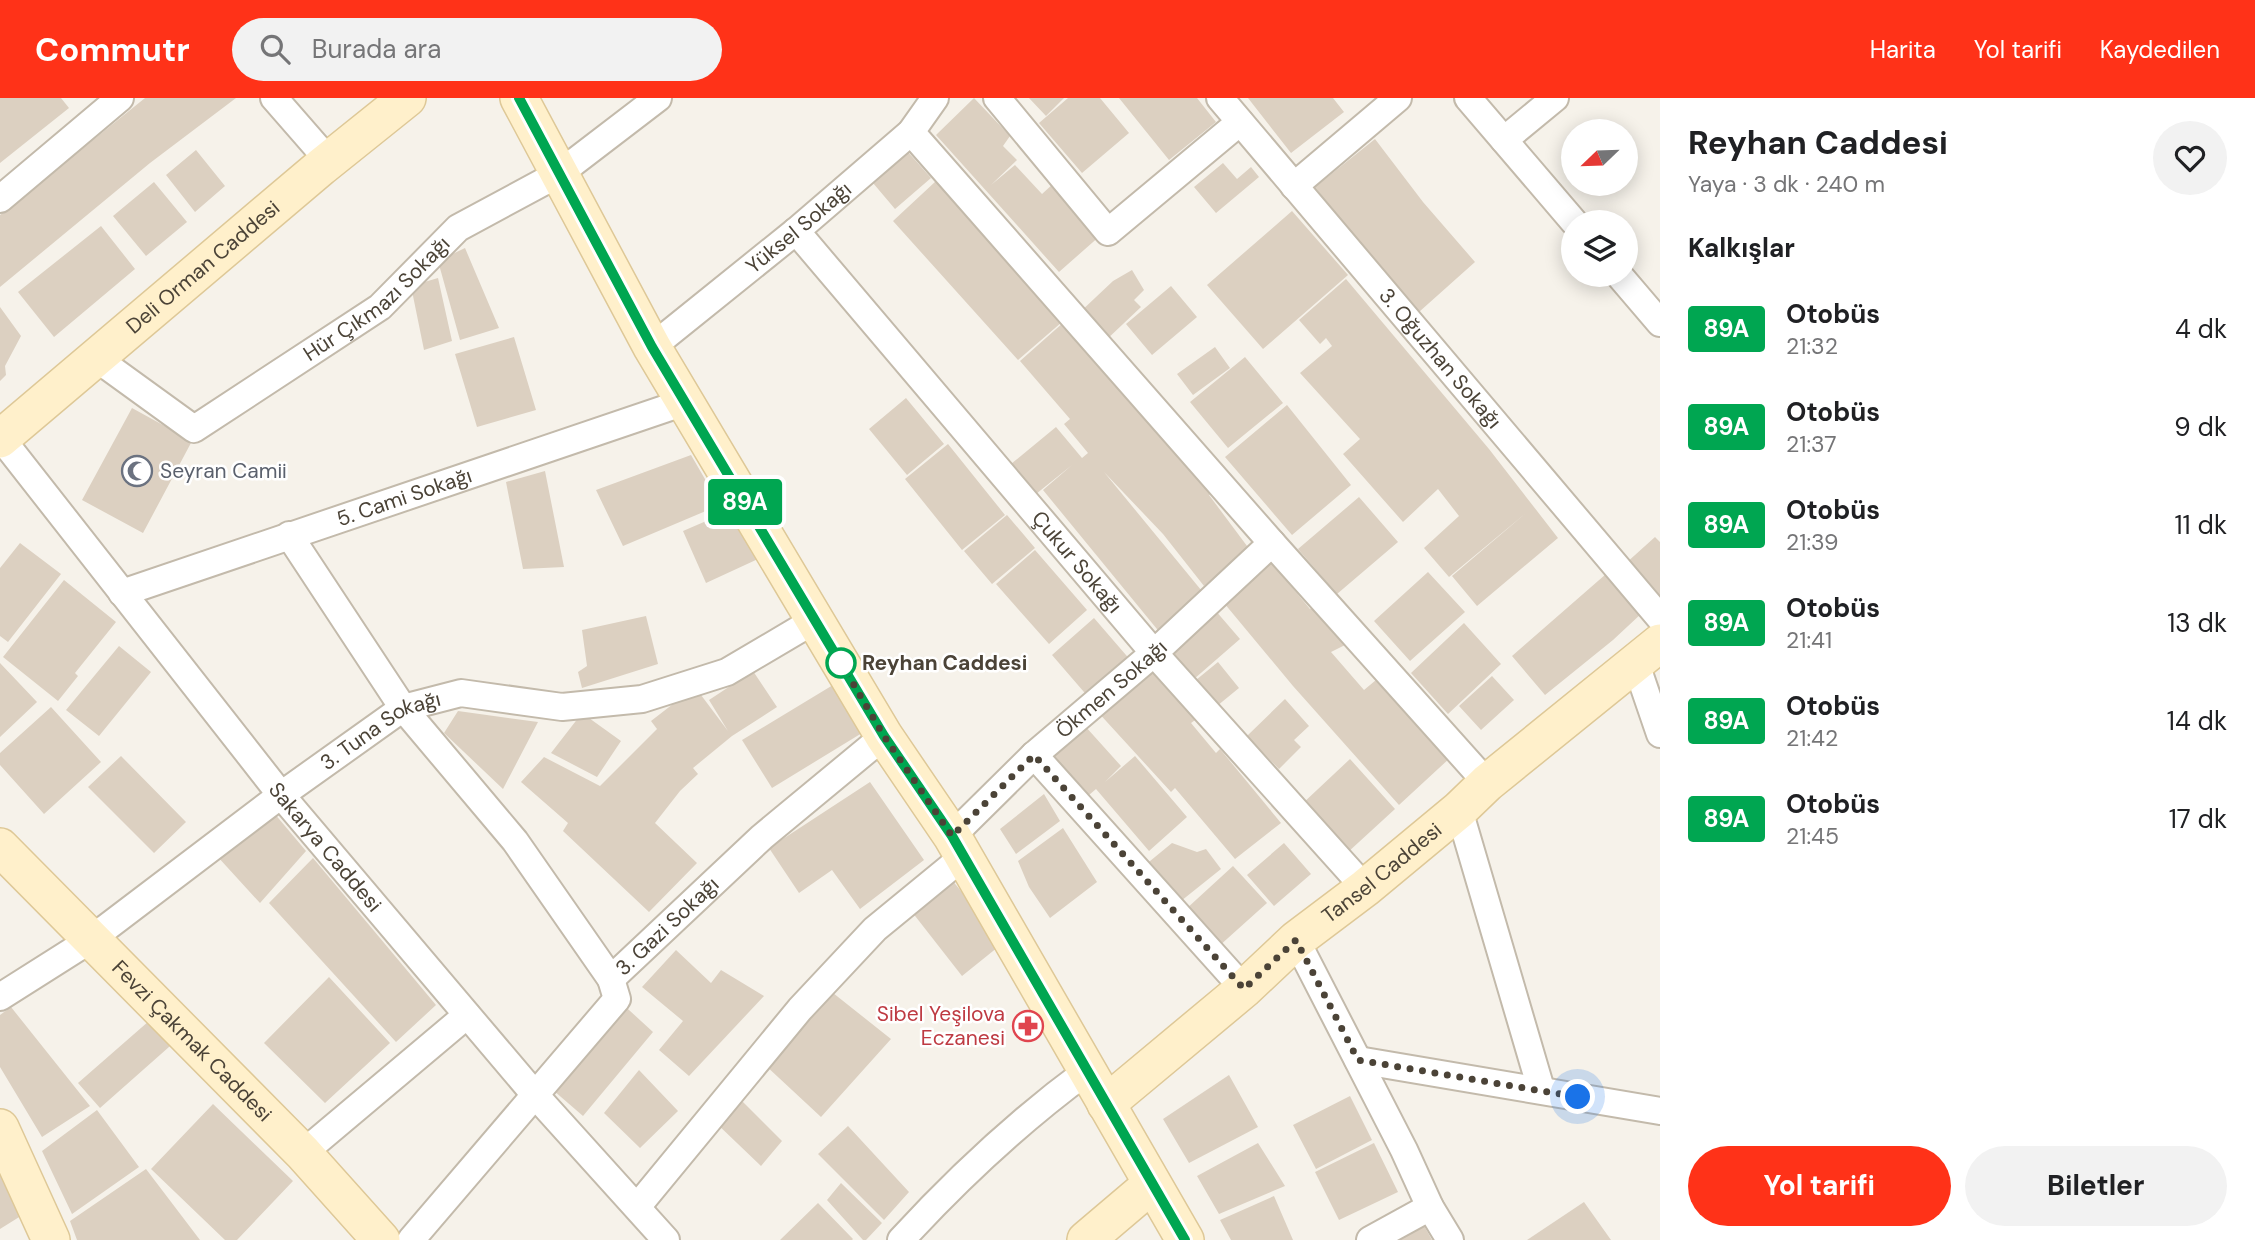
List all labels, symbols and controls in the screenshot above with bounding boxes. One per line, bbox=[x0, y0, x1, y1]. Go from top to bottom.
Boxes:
search box bbox=[232, 18, 722, 81]
text: Commutr bbox=[35, 28, 190, 71]
icon: search bbox=[256, 30, 294, 68]
text: Burada ara bbox=[312, 32, 441, 66]
text: Harita bbox=[1870, 34, 1936, 65]
text: Yol tarifi bbox=[1974, 34, 2062, 65]
text: Kaydedilen bbox=[2100, 34, 2220, 65]
north arrow bbox=[1561, 119, 1638, 196]
map controls bbox=[1561, 119, 1638, 287]
text: Reyhan Caddesi bbox=[1688, 121, 1948, 164]
button: heart bbox=[2153, 121, 2227, 195]
text: Yaya · 3 dk · 240 m bbox=[1688, 169, 1885, 199]
street label: Yüksel Sokağı bbox=[740, 176, 857, 280]
street label: Deli Orman Caddesi bbox=[120, 194, 286, 340]
button: layers bbox=[1561, 210, 1638, 287]
street label: Hür Çıkmazı Sokağı bbox=[298, 230, 456, 368]
text: Kalkışlar bbox=[1688, 231, 1795, 265]
street label: 3. Oğuzhan Sokağı bbox=[1373, 282, 1508, 435]
text: Otobüs bbox=[1786, 297, 1880, 331]
text: 4 dk bbox=[2175, 312, 2227, 346]
text: 89A bbox=[1704, 313, 1749, 344]
text: 21:32 bbox=[1786, 331, 1838, 361]
text: Otobüs bbox=[1786, 395, 1880, 429]
text: 9 dk bbox=[2174, 410, 2227, 444]
text: 89A bbox=[1704, 411, 1749, 442]
text: 21:37 bbox=[1786, 429, 1837, 459]
mosque icon: Seyran Camii bbox=[120, 454, 154, 488]
place label: Seyran Camii bbox=[160, 457, 287, 485]
street label: 5. Cami Sokağı bbox=[333, 461, 475, 533]
line badge: 89A bbox=[705, 479, 785, 525]
text: 89A bbox=[722, 486, 768, 517]
text: Otobüs bbox=[1786, 493, 1880, 527]
street label: Çukur Sokağı bbox=[1025, 505, 1128, 619]
text: 11 dk bbox=[2174, 508, 2227, 542]
text: 89A bbox=[1704, 509, 1749, 540]
text: 21:39 bbox=[1786, 527, 1838, 557]
text: Otobüs bbox=[1786, 591, 1880, 625]
text: 13 dk bbox=[2167, 606, 2227, 640]
text: 89A bbox=[1704, 607, 1749, 638]
text: 21:41 bbox=[1786, 625, 1832, 655]
street label: Ökmen Sokağı bbox=[1050, 634, 1173, 745]
marker: Reyhan Caddesi bbox=[826, 648, 856, 678]
place label: Reyhan Caddesi bbox=[862, 649, 1027, 677]
street label: 3. Tuna Sokağı bbox=[315, 685, 444, 777]
text: Otobüs bbox=[1786, 689, 1880, 723]
text: 14 dk bbox=[2167, 704, 2227, 738]
text: 89A bbox=[1704, 705, 1749, 736]
text: 21:42 bbox=[1786, 723, 1838, 753]
street label: Sakarya Caddesi bbox=[262, 777, 388, 918]
text: Otobüs bbox=[1786, 787, 1880, 821]
text: 17 dk bbox=[2169, 802, 2227, 836]
text: 89A bbox=[1704, 803, 1749, 834]
street label: Tansel Caddesi bbox=[1316, 816, 1448, 930]
text: 21:45 bbox=[1786, 821, 1839, 851]
street label: 3. Gazi Sokağı bbox=[609, 871, 725, 982]
street label: Fevzi Çakmak Caddesi bbox=[106, 954, 278, 1128]
place label: Sibel Yeşilova Eczanesi bbox=[877, 1000, 1005, 1052]
pharmacy icon: Sibel Yeşilova Eczanesi bbox=[1011, 1009, 1045, 1043]
your location bbox=[1560, 1079, 1595, 1114]
button: Yol tarifi bbox=[1688, 1146, 1951, 1226]
button: Biletler bbox=[1965, 1146, 2227, 1226]

